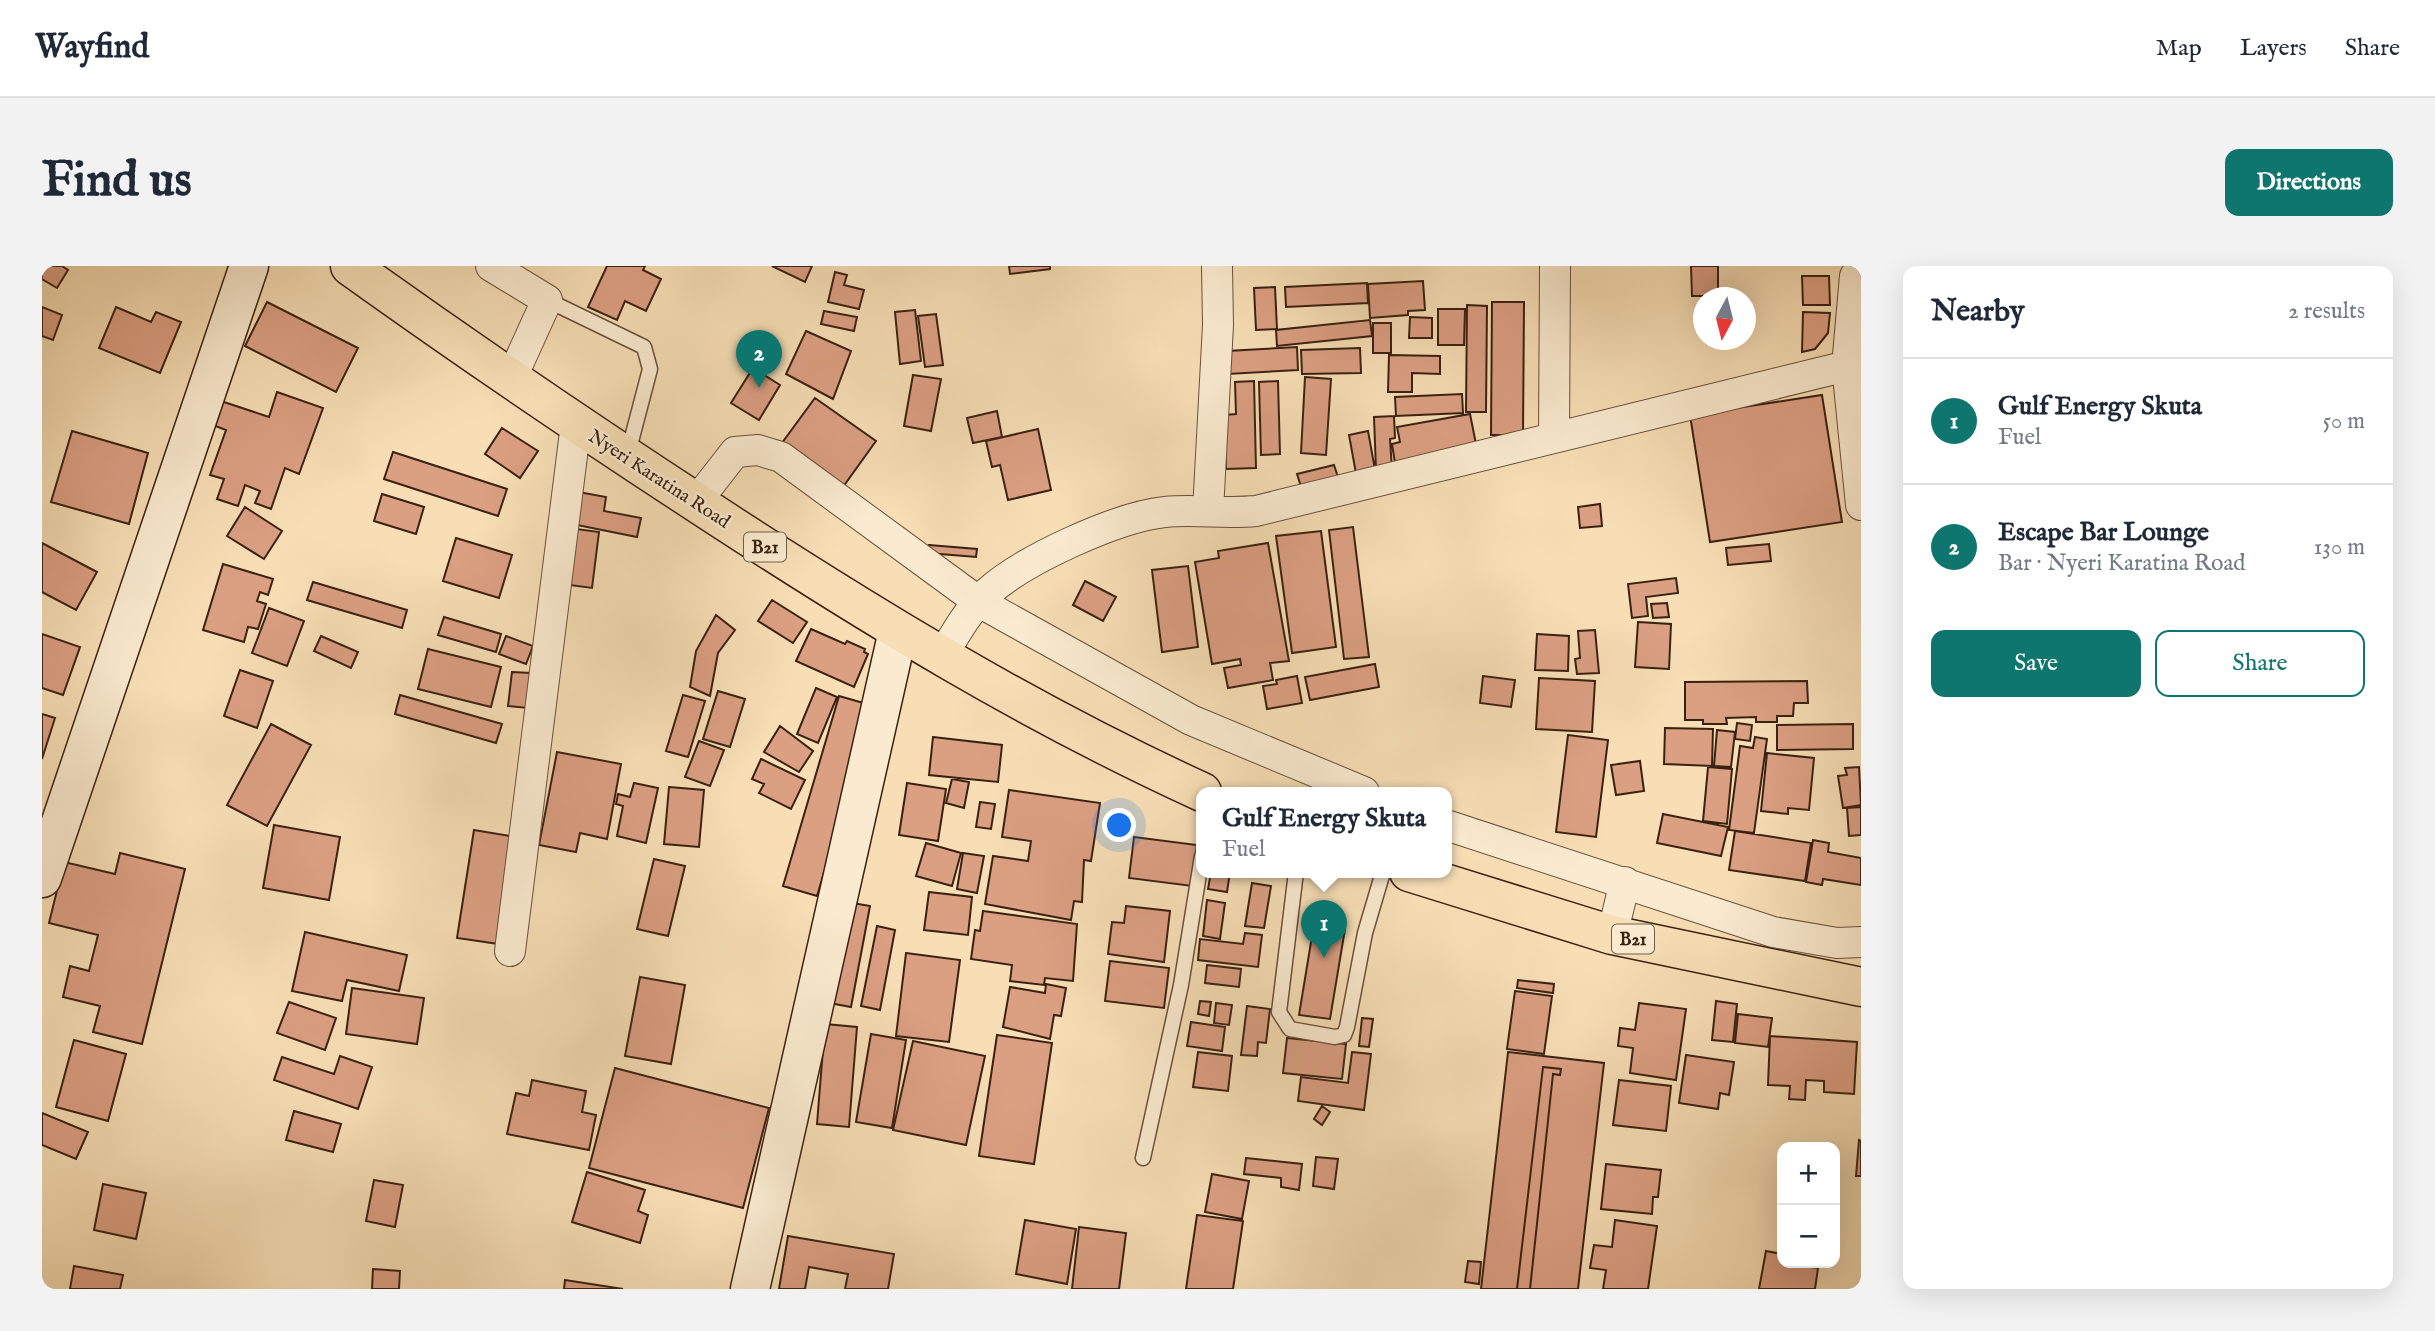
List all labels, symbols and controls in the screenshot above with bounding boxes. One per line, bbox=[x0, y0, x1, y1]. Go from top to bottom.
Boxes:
text: Wayfind bbox=[35, 27, 149, 69]
text: Map bbox=[2156, 33, 2202, 64]
text: Layers bbox=[2240, 33, 2307, 64]
text: Share bbox=[2345, 33, 2400, 64]
button: Directions bbox=[2225, 149, 2393, 216]
text: Find us bbox=[42, 151, 192, 213]
north arrow bbox=[1693, 287, 1756, 350]
text: Nearby bbox=[1931, 293, 2024, 331]
text: 2 results bbox=[2288, 297, 2365, 326]
pin: 2 bbox=[736, 330, 782, 388]
text: Gulf Energy Skuta bbox=[1998, 390, 2202, 423]
text: 1 bbox=[1950, 407, 1958, 436]
text: 50 m bbox=[2323, 407, 2365, 436]
text: Fuel bbox=[1998, 423, 2041, 452]
street label: Nyeri Karatina Road bbox=[583, 425, 735, 535]
text: Escape Bar Lounge bbox=[1998, 516, 2209, 549]
road number: B21 bbox=[744, 533, 786, 562]
text: 2 bbox=[1949, 533, 1959, 562]
text: 130 m bbox=[2314, 533, 2365, 562]
text: Bar · Nyeri Karatina Road bbox=[1998, 549, 2246, 578]
button: Save bbox=[1931, 630, 2141, 697]
button: Share bbox=[2155, 630, 2365, 697]
popup bbox=[1196, 787, 1452, 878]
text: Gulf Energy Skuta bbox=[1222, 802, 1426, 835]
your location bbox=[1102, 808, 1136, 842]
text: Fuel bbox=[1222, 835, 1265, 864]
pin: 1 bbox=[1301, 900, 1347, 958]
road number: B21 bbox=[1612, 924, 1654, 954]
map controls bbox=[1777, 1142, 1840, 1268]
button: + bbox=[1777, 1142, 1840, 1205]
button: − bbox=[1777, 1205, 1840, 1268]

